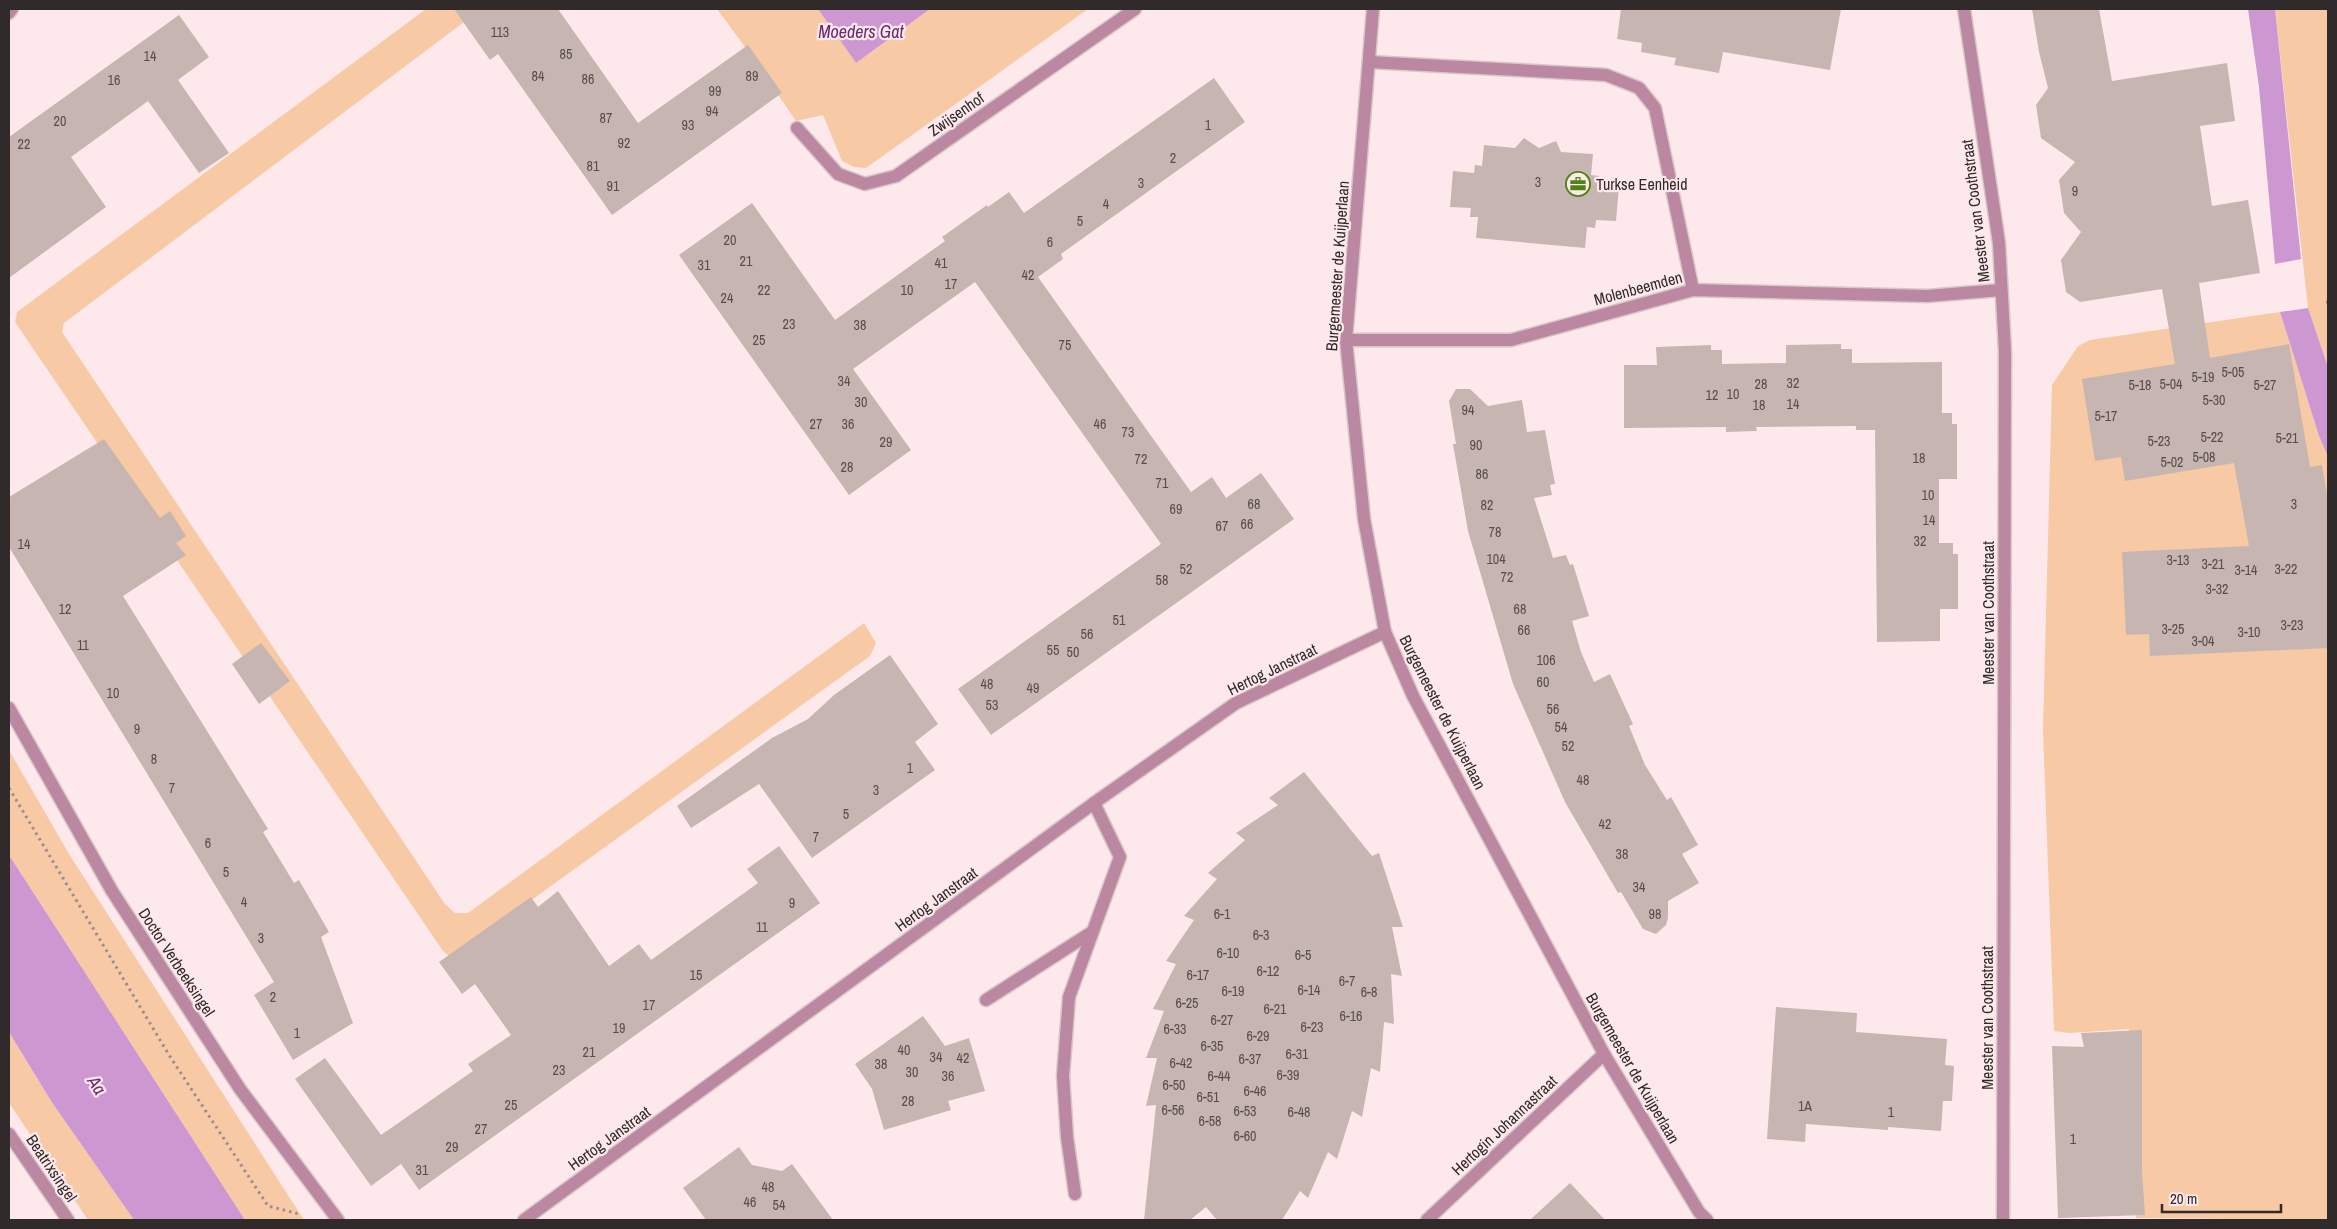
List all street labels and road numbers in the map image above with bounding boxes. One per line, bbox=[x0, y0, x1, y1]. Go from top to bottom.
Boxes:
street label: Zwijsenhof bbox=[924, 87, 989, 141]
street label: Meester van Coothstraat bbox=[1955, 138, 1995, 284]
street label: Burgemeester de Kuijperlaan bbox=[1320, 180, 1354, 352]
street label: Molenbeemden bbox=[1591, 266, 1685, 310]
street label: Meester van Coothstraat bbox=[1977, 541, 1999, 685]
street label: Burgemeester de Kuijperlaan bbox=[1394, 631, 1492, 793]
street label: Hertog Janstraat bbox=[1224, 638, 1321, 700]
street label: Hertog Janstraat bbox=[890, 861, 982, 936]
street label: Doctor Verbeeksingel bbox=[134, 903, 220, 1021]
street label: Meester van Coothstraat bbox=[1976, 946, 1998, 1090]
street label: Burgemeester de Kuijperlaan bbox=[1581, 989, 1685, 1147]
street label: Hertogin Johannastraat bbox=[1446, 1070, 1562, 1180]
street label: Hertog Janstraat bbox=[563, 1100, 655, 1175]
street label: Beatrixsingel bbox=[21, 1130, 83, 1206]

